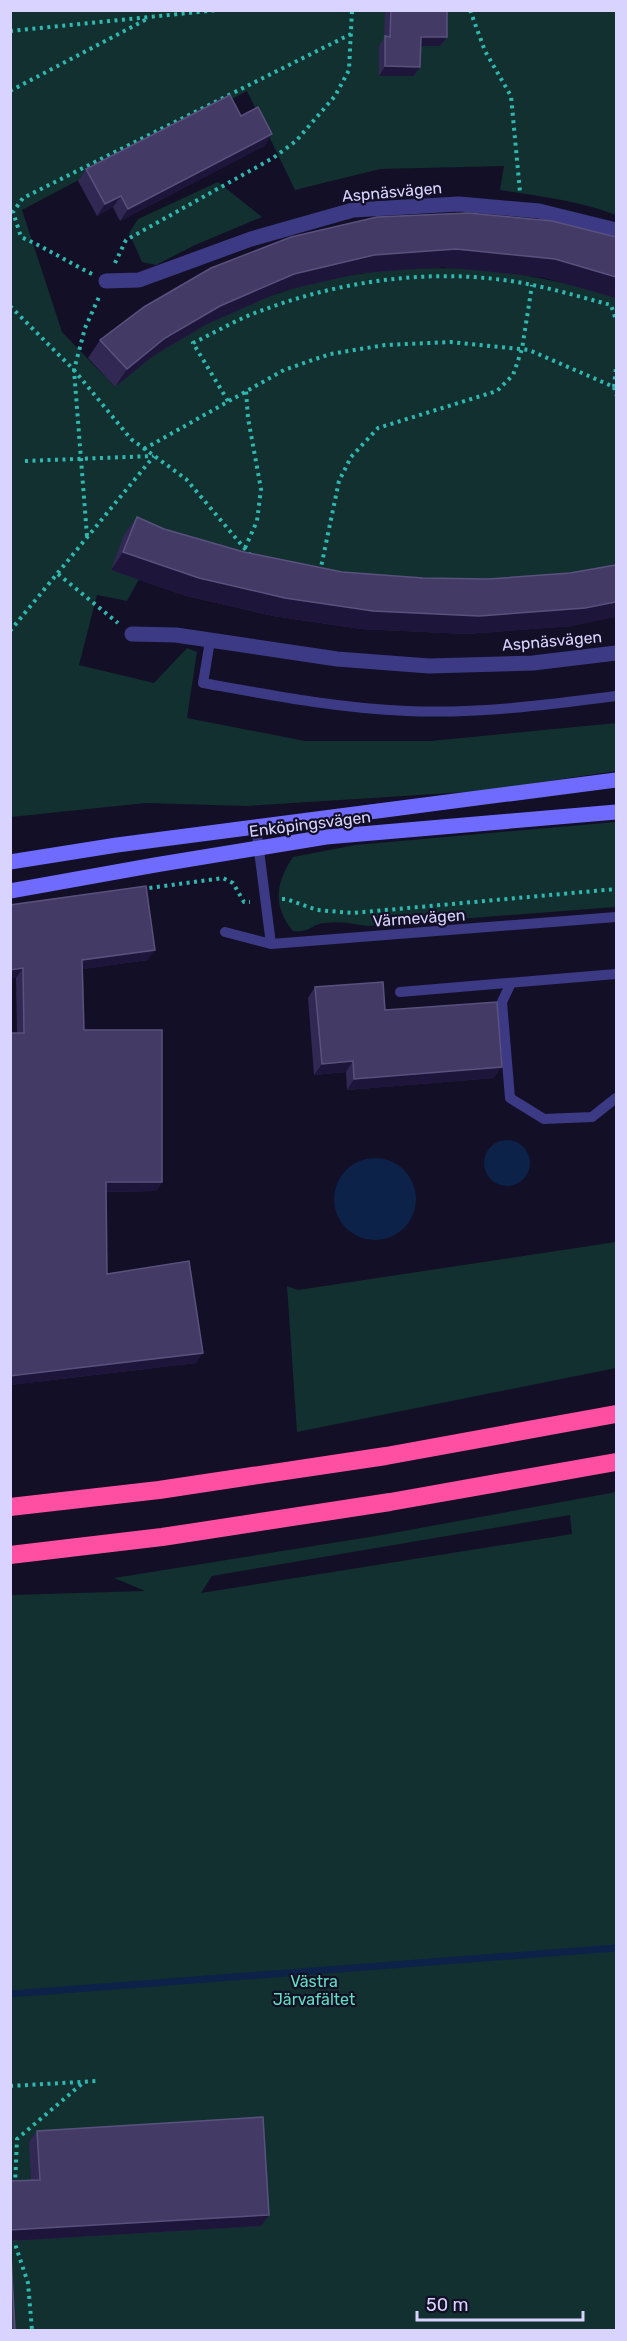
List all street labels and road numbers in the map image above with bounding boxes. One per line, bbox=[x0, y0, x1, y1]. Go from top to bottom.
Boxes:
street label: Aspnäsvägen bbox=[341, 178, 443, 206]
street label: Aspnäsvägen bbox=[501, 627, 603, 655]
street label: Enköpingsvägen bbox=[248, 807, 372, 841]
street label: Värmevägen bbox=[372, 905, 466, 931]

